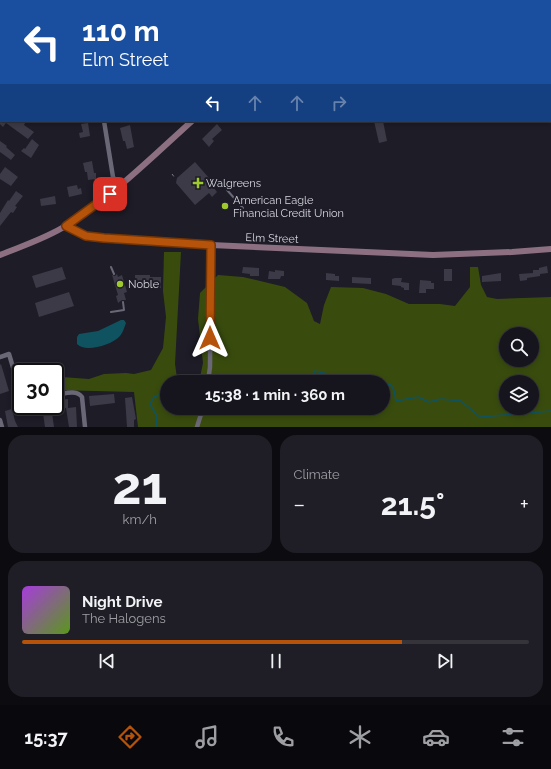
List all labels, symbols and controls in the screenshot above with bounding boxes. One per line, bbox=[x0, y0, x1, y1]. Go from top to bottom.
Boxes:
text: 110 m bbox=[82, 15, 160, 48]
icon: left bbox=[16, 16, 68, 68]
text: Elm Street bbox=[82, 49, 169, 70]
icon: left bbox=[202, 92, 224, 114]
icon: ahead bbox=[244, 92, 266, 114]
icon: ahead bbox=[286, 92, 308, 114]
icon: right bbox=[328, 92, 350, 114]
pin bbox=[93, 177, 127, 211]
place label: Walgreens bbox=[206, 177, 261, 190]
marker: Walgreens bbox=[193, 178, 203, 188]
icon: arrive bbox=[99, 183, 121, 205]
place label: American Eagle Financial Credit Union bbox=[233, 194, 344, 220]
marker: American Eagle Financial Credit Union bbox=[220, 201, 230, 211]
street label: Elm Street bbox=[245, 231, 299, 246]
place label: Noble bbox=[128, 278, 160, 291]
marker: Noble bbox=[115, 279, 125, 289]
position arrow bbox=[189, 317, 231, 359]
map controls bbox=[499, 327, 539, 415]
button: search bbox=[499, 327, 539, 367]
speed limit sign: 30 bbox=[12, 363, 64, 415]
button: layers bbox=[499, 375, 539, 415]
text: 15:38 · 1 min · 360 m bbox=[205, 386, 345, 404]
text: 21 bbox=[112, 455, 167, 516]
text: Climate bbox=[294, 467, 340, 482]
text: 21.5° bbox=[381, 487, 444, 522]
text: − bbox=[294, 491, 305, 517]
text: + bbox=[520, 491, 529, 517]
text: km/h bbox=[123, 512, 157, 527]
text: Night Drive bbox=[82, 593, 162, 611]
text: The Halogens bbox=[82, 611, 166, 626]
icon: previous bbox=[96, 650, 118, 672]
icon: pause bbox=[265, 650, 287, 672]
icon: next bbox=[434, 650, 456, 672]
icon: directions bbox=[116, 723, 144, 751]
icon: music bbox=[193, 723, 221, 751]
icon: phone bbox=[269, 723, 297, 751]
icon: climate bbox=[346, 723, 374, 751]
icon: car bbox=[422, 723, 450, 751]
icon: filters bbox=[499, 723, 527, 751]
text: 15:37 bbox=[24, 727, 68, 748]

